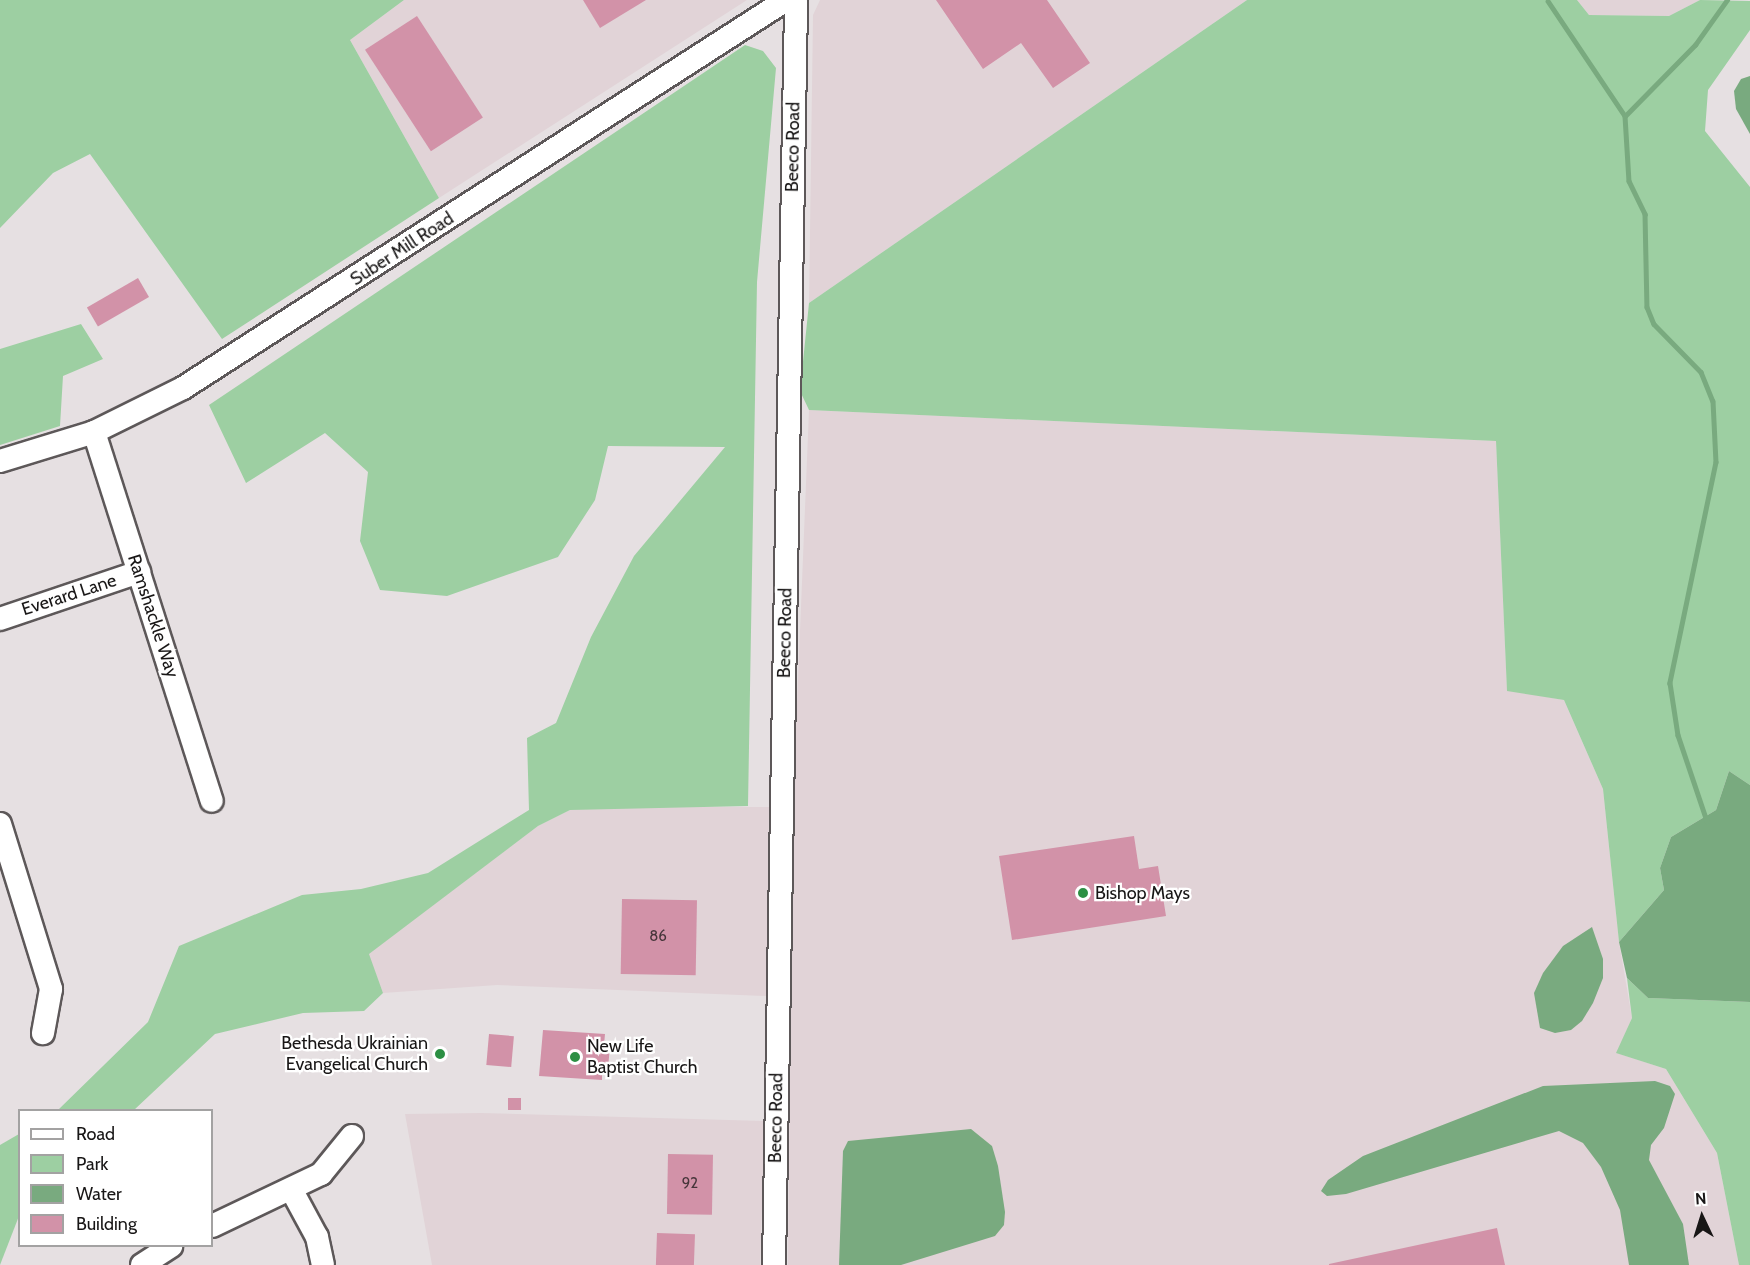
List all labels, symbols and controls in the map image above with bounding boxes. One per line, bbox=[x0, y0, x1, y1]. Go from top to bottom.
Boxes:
street label: Beeco Road bbox=[781, 102, 805, 192]
street label: Suber Mill Road bbox=[346, 208, 458, 290]
street label: Ramshackle Way bbox=[123, 552, 183, 680]
street label: Everard Lane bbox=[19, 570, 119, 620]
street label: Beeco Road bbox=[773, 588, 797, 678]
place label: Bishop Mays bbox=[1095, 882, 1190, 904]
marker: Bishop Mays bbox=[1076, 886, 1090, 900]
house number: 86 bbox=[649, 928, 667, 946]
place label: Bethesda Ukrainian Evangelical Church bbox=[281, 1033, 428, 1076]
place label: New Life Baptist Church bbox=[587, 1036, 697, 1078]
marker: Bethesda Ukrainian Evangelical Church bbox=[433, 1047, 447, 1061]
marker: New Life Baptist Church bbox=[568, 1050, 582, 1064]
street label: Beeco Road bbox=[764, 1073, 788, 1163]
legend bbox=[18, 1109, 213, 1247]
text: Road bbox=[76, 1123, 115, 1145]
text: Park bbox=[76, 1153, 108, 1175]
house number: 92 bbox=[682, 1175, 698, 1193]
text: Water bbox=[76, 1183, 122, 1205]
north arrow bbox=[1672, 1187, 1732, 1247]
text: N bbox=[1694, 1189, 1707, 1208]
text: Building bbox=[76, 1213, 137, 1235]

